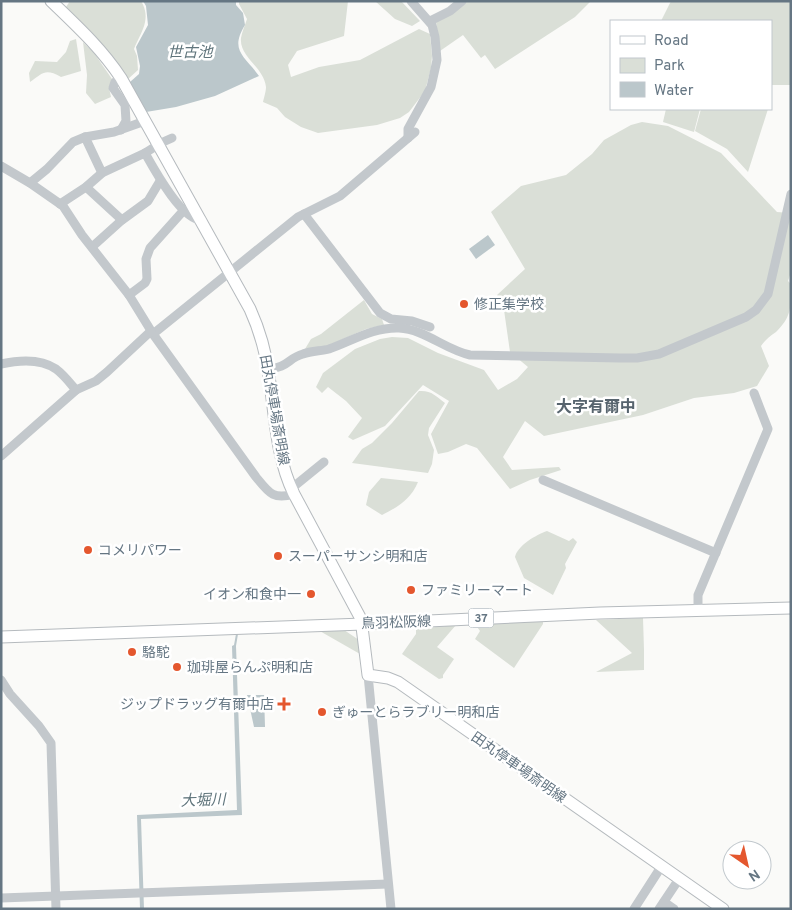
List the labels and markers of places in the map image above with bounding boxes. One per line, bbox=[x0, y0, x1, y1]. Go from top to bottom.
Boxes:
place label: 修正集学校 bbox=[474, 297, 544, 314]
marker: 修正集学校 bbox=[458, 298, 470, 310]
place label: コメリパワー bbox=[98, 543, 182, 560]
marker: コメリパワー bbox=[82, 544, 94, 556]
place label: スーパーサンシ明和店 bbox=[288, 549, 428, 566]
marker: スーパーサンシ明和店 bbox=[272, 550, 284, 562]
place label: ファミリーマート bbox=[421, 583, 533, 600]
marker: ファミリーマート bbox=[405, 584, 417, 596]
place label: イオン和食中一 bbox=[203, 587, 301, 604]
marker: イオン和食中一 bbox=[305, 588, 317, 600]
place label: 駱駝 bbox=[142, 645, 170, 662]
marker: 駱駝 bbox=[126, 646, 138, 658]
place label: 珈琲屋らんぷ明和店 bbox=[187, 660, 313, 677]
marker: 珈琲屋らんぷ明和店 bbox=[171, 661, 183, 673]
place label: ジップドラッグ有爾中店 bbox=[120, 697, 274, 714]
marker: ジップドラッグ有爾中店 bbox=[278, 698, 290, 710]
place label: ぎゅーとらラブリー明和店 bbox=[332, 704, 500, 722]
marker: ぎゅーとらラブリー明和店 bbox=[316, 706, 328, 718]

